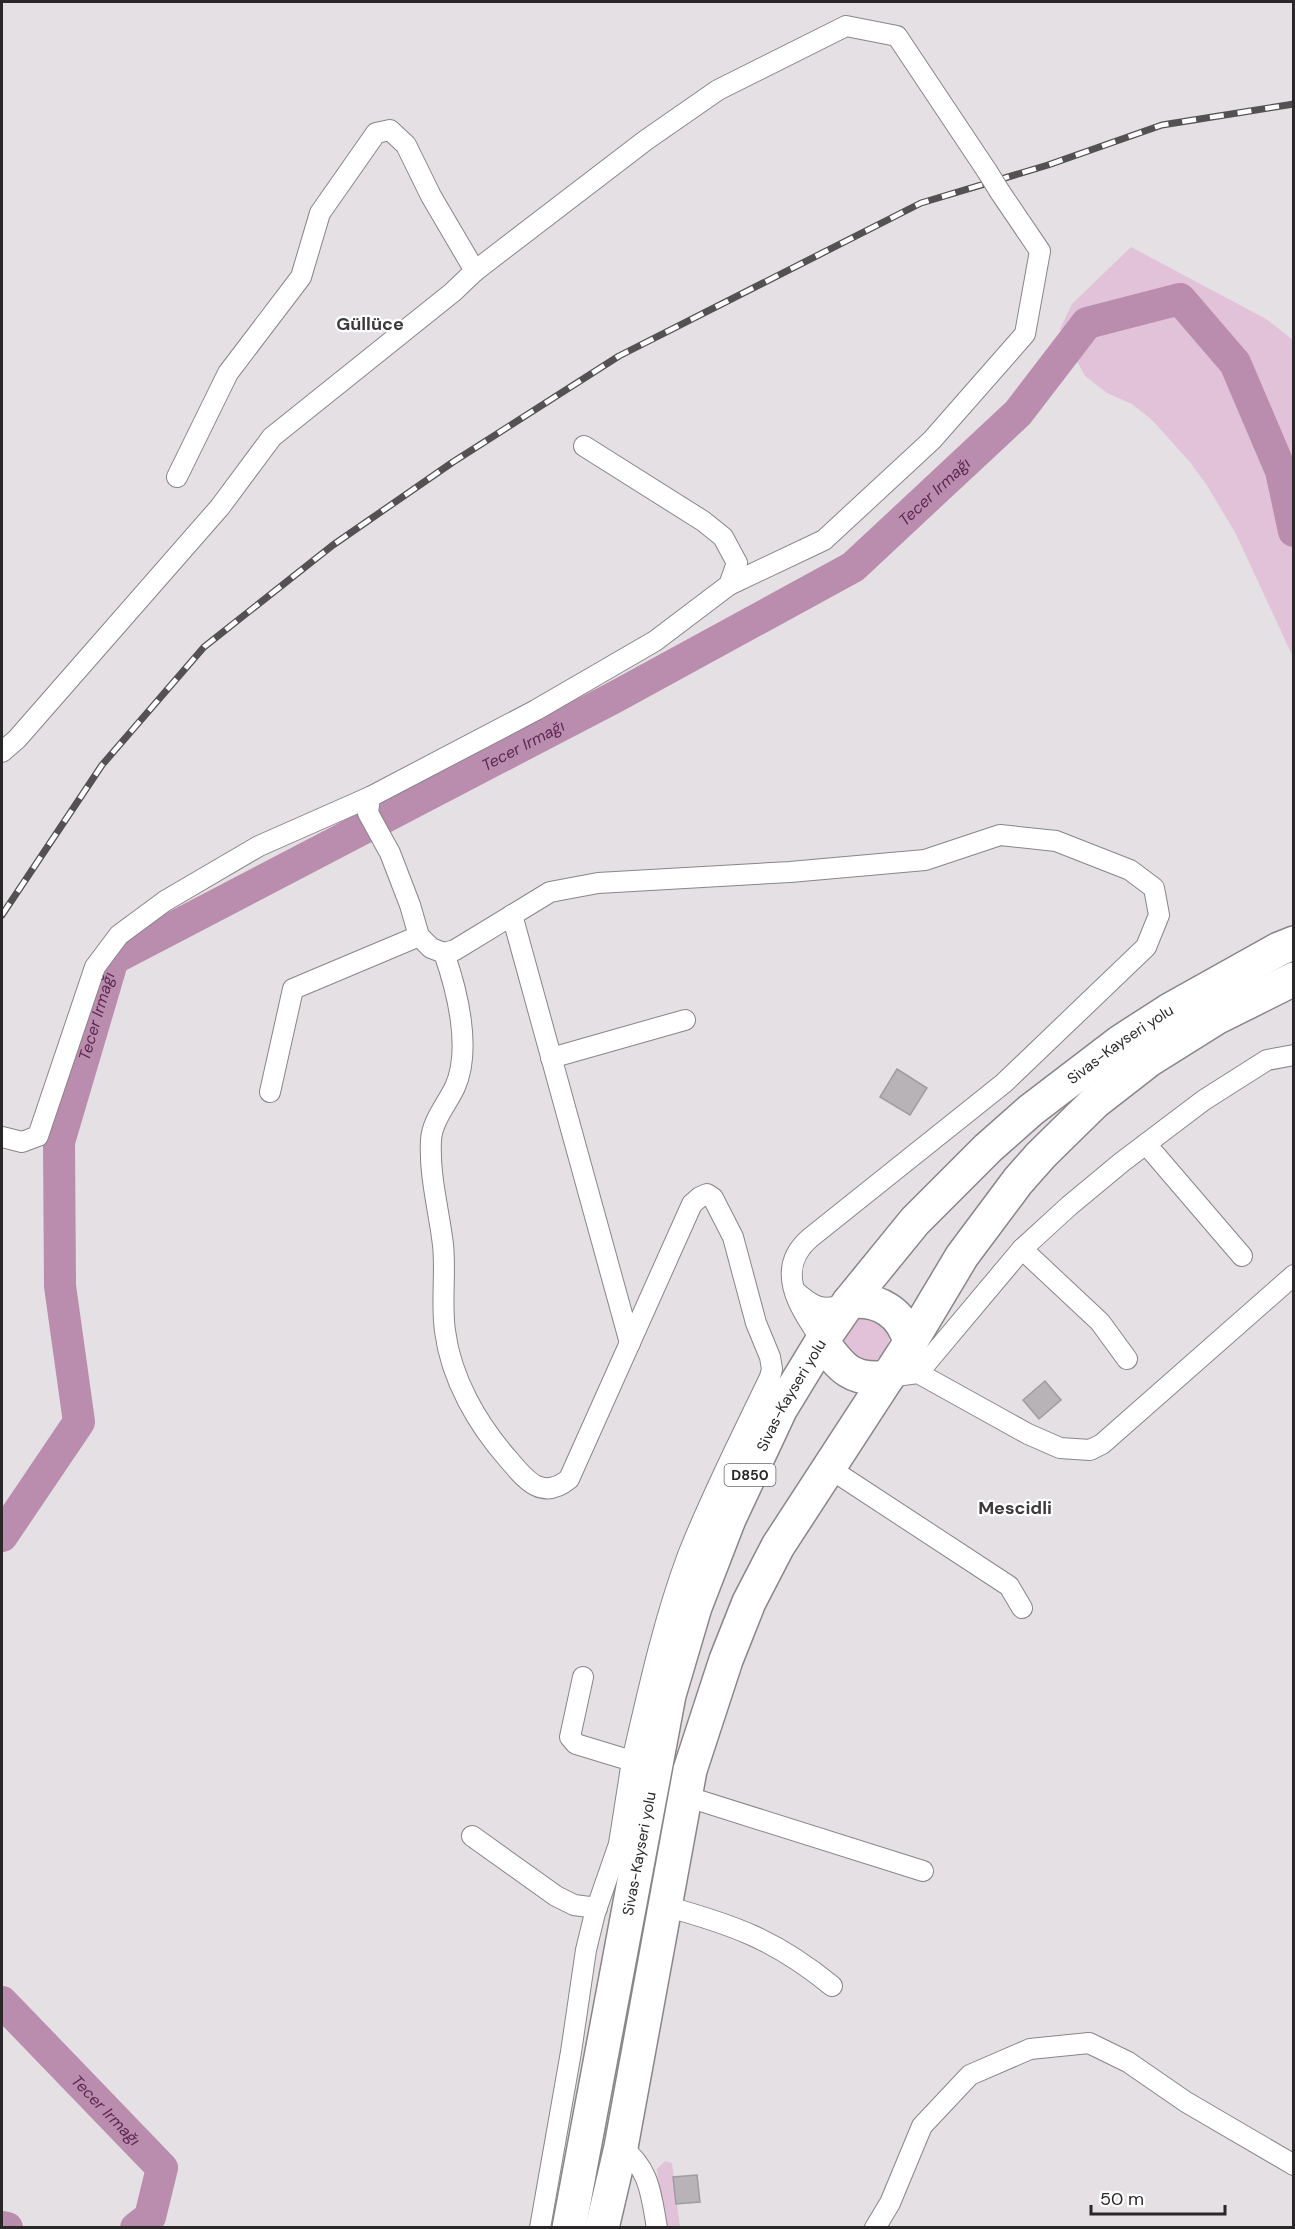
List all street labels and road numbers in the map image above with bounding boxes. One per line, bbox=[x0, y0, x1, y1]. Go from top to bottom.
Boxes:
street label: Sivas-Kayseri yolu bbox=[1063, 1000, 1177, 1089]
street label: Sivas-Kayseri yolu bbox=[752, 1336, 831, 1455]
road number: D850 bbox=[724, 1464, 776, 1486]
street label: Sivas-Kayseri yolu bbox=[618, 1790, 661, 1917]

